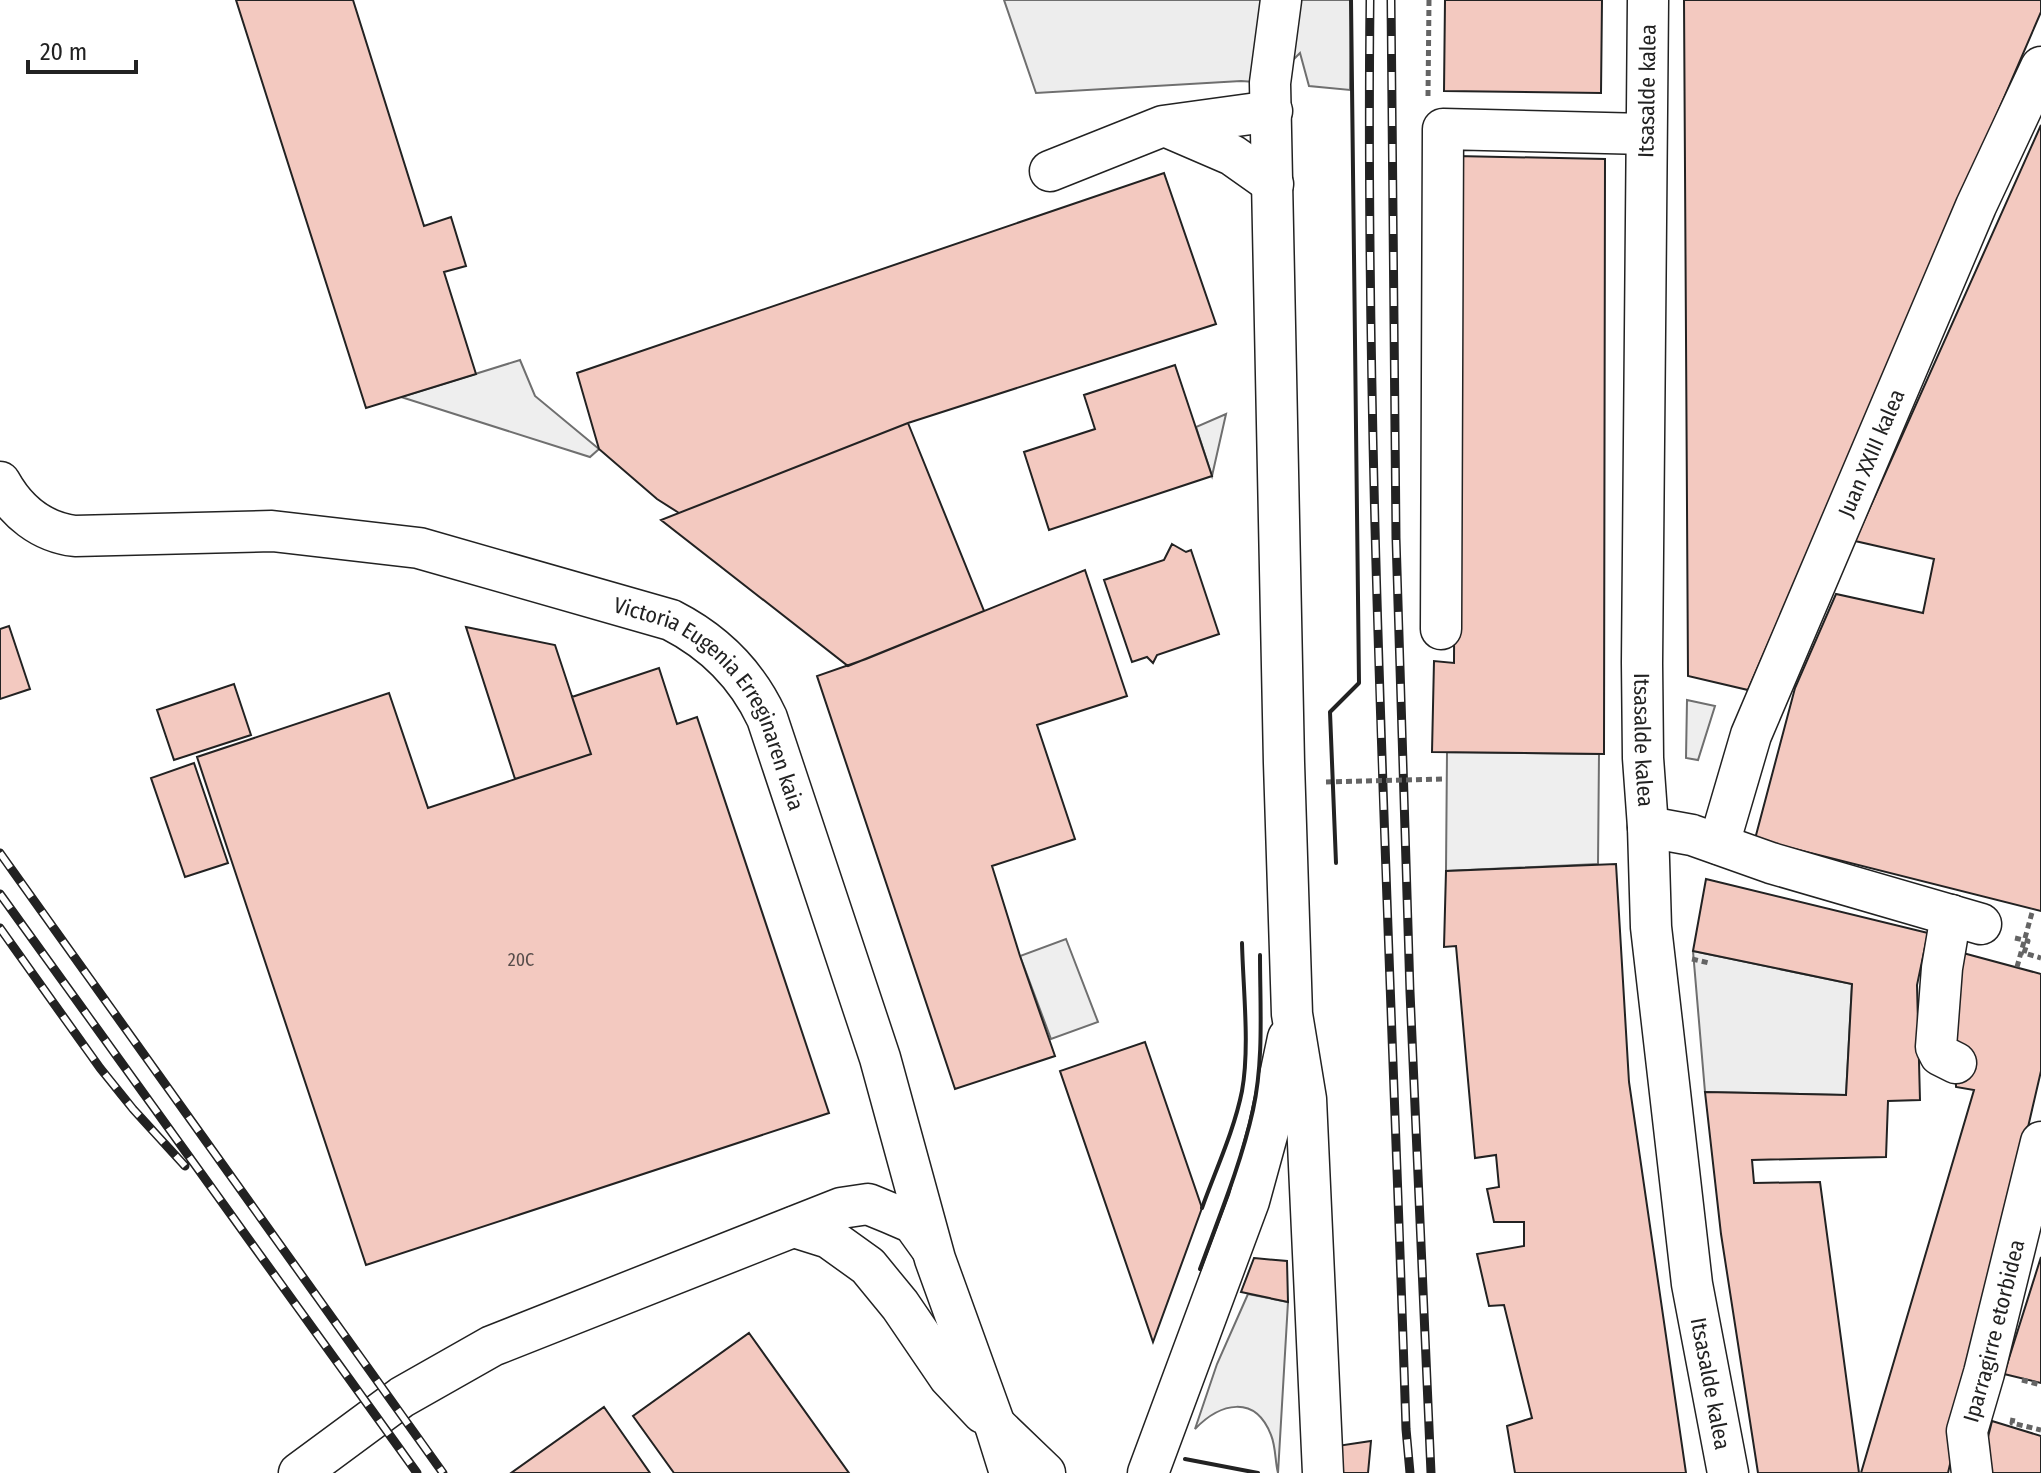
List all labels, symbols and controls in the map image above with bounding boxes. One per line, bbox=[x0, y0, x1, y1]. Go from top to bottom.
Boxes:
scale bar bbox=[28, 24, 136, 74]
street label: Itsasalde kalea bbox=[1632, 24, 1662, 158]
text: 20 m bbox=[40, 38, 87, 66]
street label: Juan XXIII kalea bbox=[1832, 385, 1910, 521]
street label: Victoria Eugenia Erreginaren kaia bbox=[611, 591, 810, 814]
street label: Itsasalde kalea bbox=[1629, 673, 1660, 808]
house number: 20C bbox=[508, 949, 534, 971]
street label: Iparragirre etorbidea bbox=[1957, 1237, 2030, 1425]
street label: Itsasalde kalea bbox=[1685, 1315, 1737, 1452]

